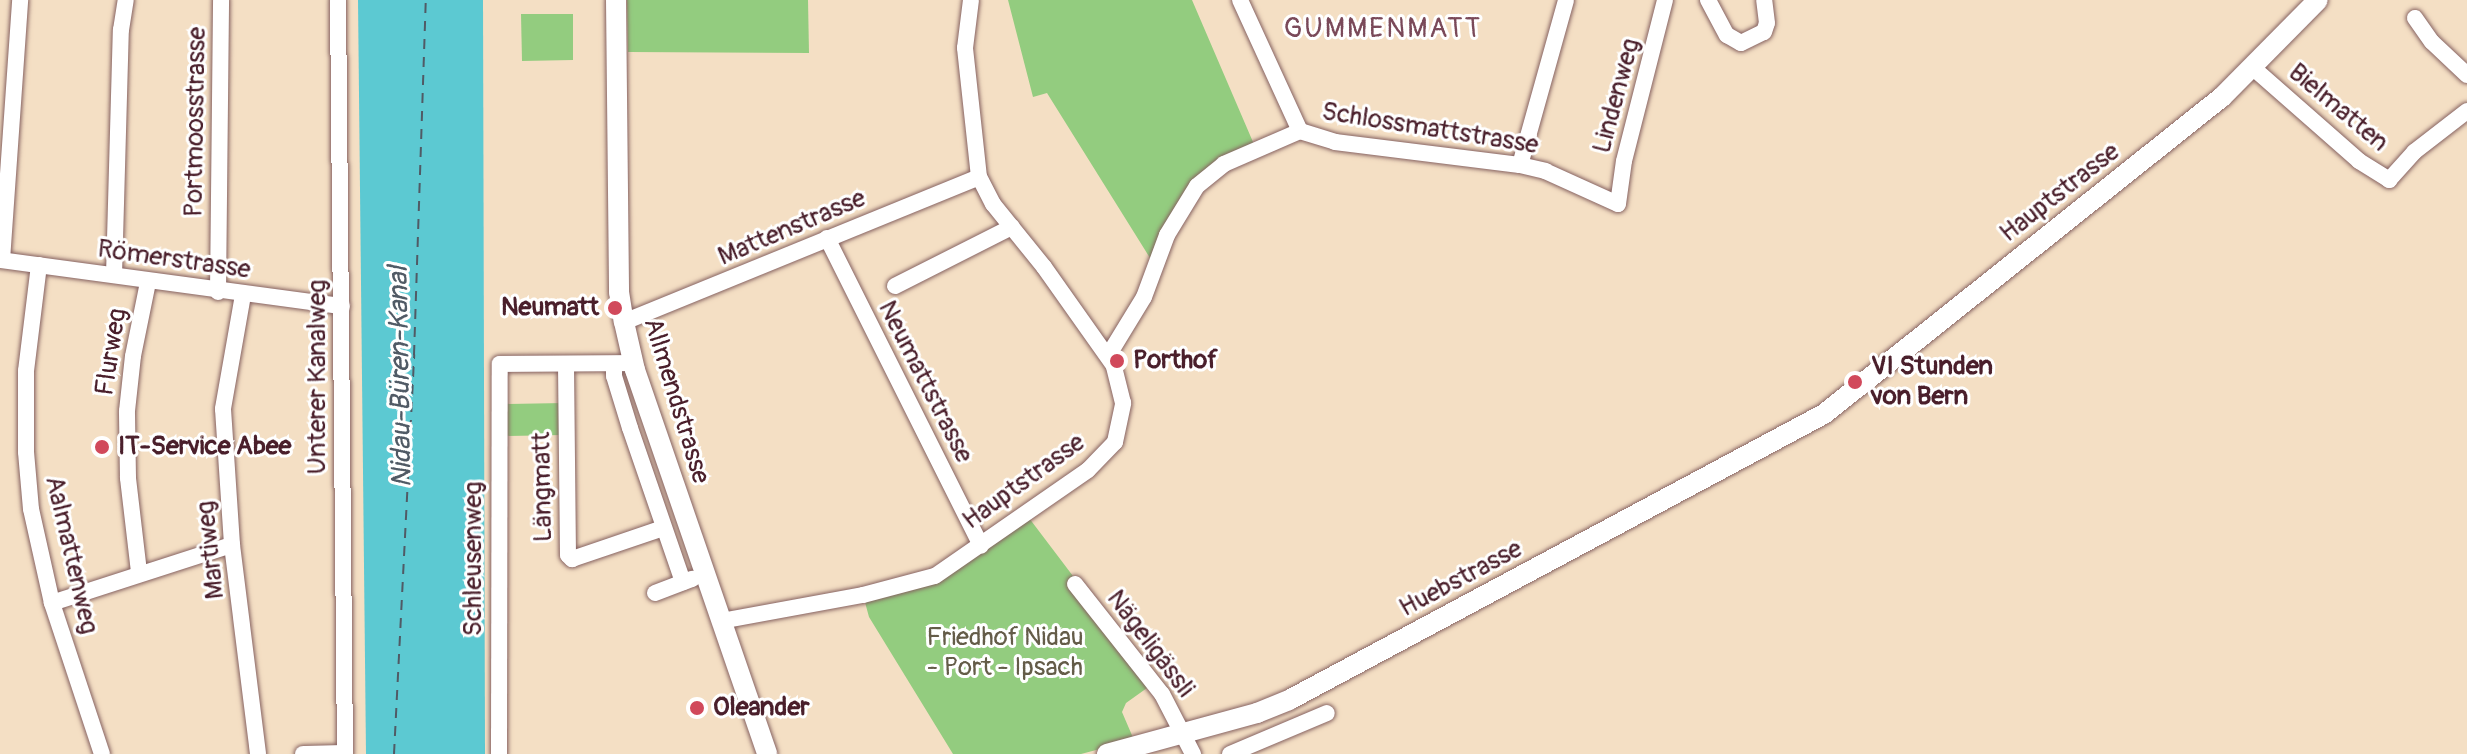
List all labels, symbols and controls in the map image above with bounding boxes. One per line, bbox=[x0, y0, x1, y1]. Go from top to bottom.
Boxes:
district label: GUMMENMATT bbox=[1284, 12, 1482, 46]
street label: Portmoosstrasse bbox=[179, 27, 213, 217]
street label: Lindenweg bbox=[1587, 35, 1647, 157]
street label: Bielmatten bbox=[2282, 57, 2394, 159]
street label: Schlossmattstrasse bbox=[1319, 96, 1541, 162]
street label: Hauptstrasse bbox=[1994, 137, 2126, 249]
street label: Mattenstrasse bbox=[714, 183, 870, 273]
street label: Römerstrasse bbox=[96, 234, 252, 286]
water label: Nidau-Büren-Kanal bbox=[382, 266, 420, 488]
street label: Unterer Kanalweg bbox=[302, 280, 334, 474]
place label: Neumatt bbox=[501, 292, 599, 324]
street label: Neumattstrasse bbox=[871, 296, 979, 468]
marker: Neumatt bbox=[606, 299, 624, 317]
street label: Flurweg bbox=[90, 306, 134, 398]
street label: Allmendstrasse bbox=[636, 314, 716, 488]
place label: Porthof bbox=[1133, 345, 1218, 377]
place label: VI Stunden von Bern bbox=[1871, 351, 1993, 412]
marker: Porthof bbox=[1108, 352, 1126, 370]
marker: VI Stunden von Bern bbox=[1846, 373, 1864, 391]
street label: Hauptstrasse bbox=[957, 427, 1091, 537]
place label: IT-Service Abee bbox=[118, 431, 291, 463]
street label: Längmatt bbox=[526, 432, 560, 542]
marker: IT-Service Abee bbox=[93, 438, 111, 456]
street label: Aalmattenweg bbox=[38, 473, 104, 637]
street label: Schleusenweg bbox=[458, 482, 490, 636]
street label: Martiweg bbox=[190, 499, 232, 601]
street label: Huebstrasse bbox=[1394, 534, 1528, 624]
street label: Nägeligässli bbox=[1100, 584, 1200, 704]
park label: Friedhof Nidau - Port - Ipsach bbox=[926, 622, 1084, 684]
place label: Oleander bbox=[713, 692, 810, 724]
marker: Oleander bbox=[688, 699, 706, 717]

